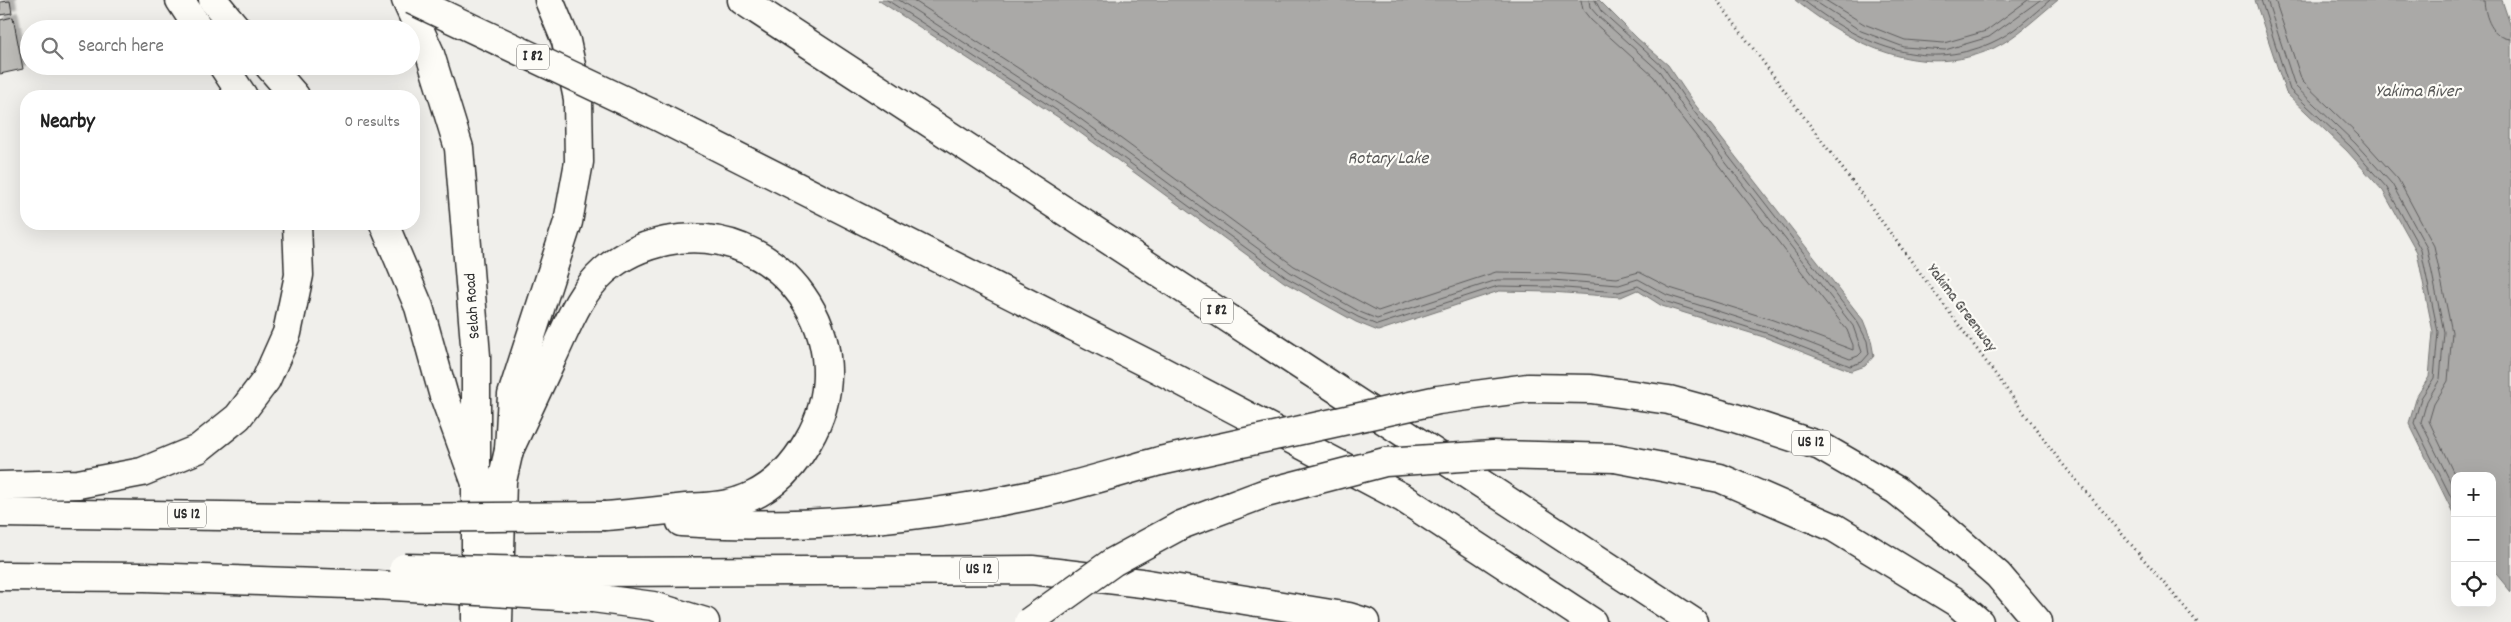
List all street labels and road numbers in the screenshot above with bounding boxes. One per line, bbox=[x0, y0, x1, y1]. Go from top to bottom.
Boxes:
road number: I 82 bbox=[517, 44, 549, 70]
street label: Yakima Greenway bbox=[1921, 259, 2003, 357]
street label: Selah Road bbox=[459, 272, 487, 340]
road number: I 82 bbox=[1201, 298, 1233, 324]
road number: US 12 bbox=[1792, 430, 1830, 456]
road number: US 12 bbox=[168, 502, 206, 528]
road number: US 12 bbox=[960, 558, 998, 582]

